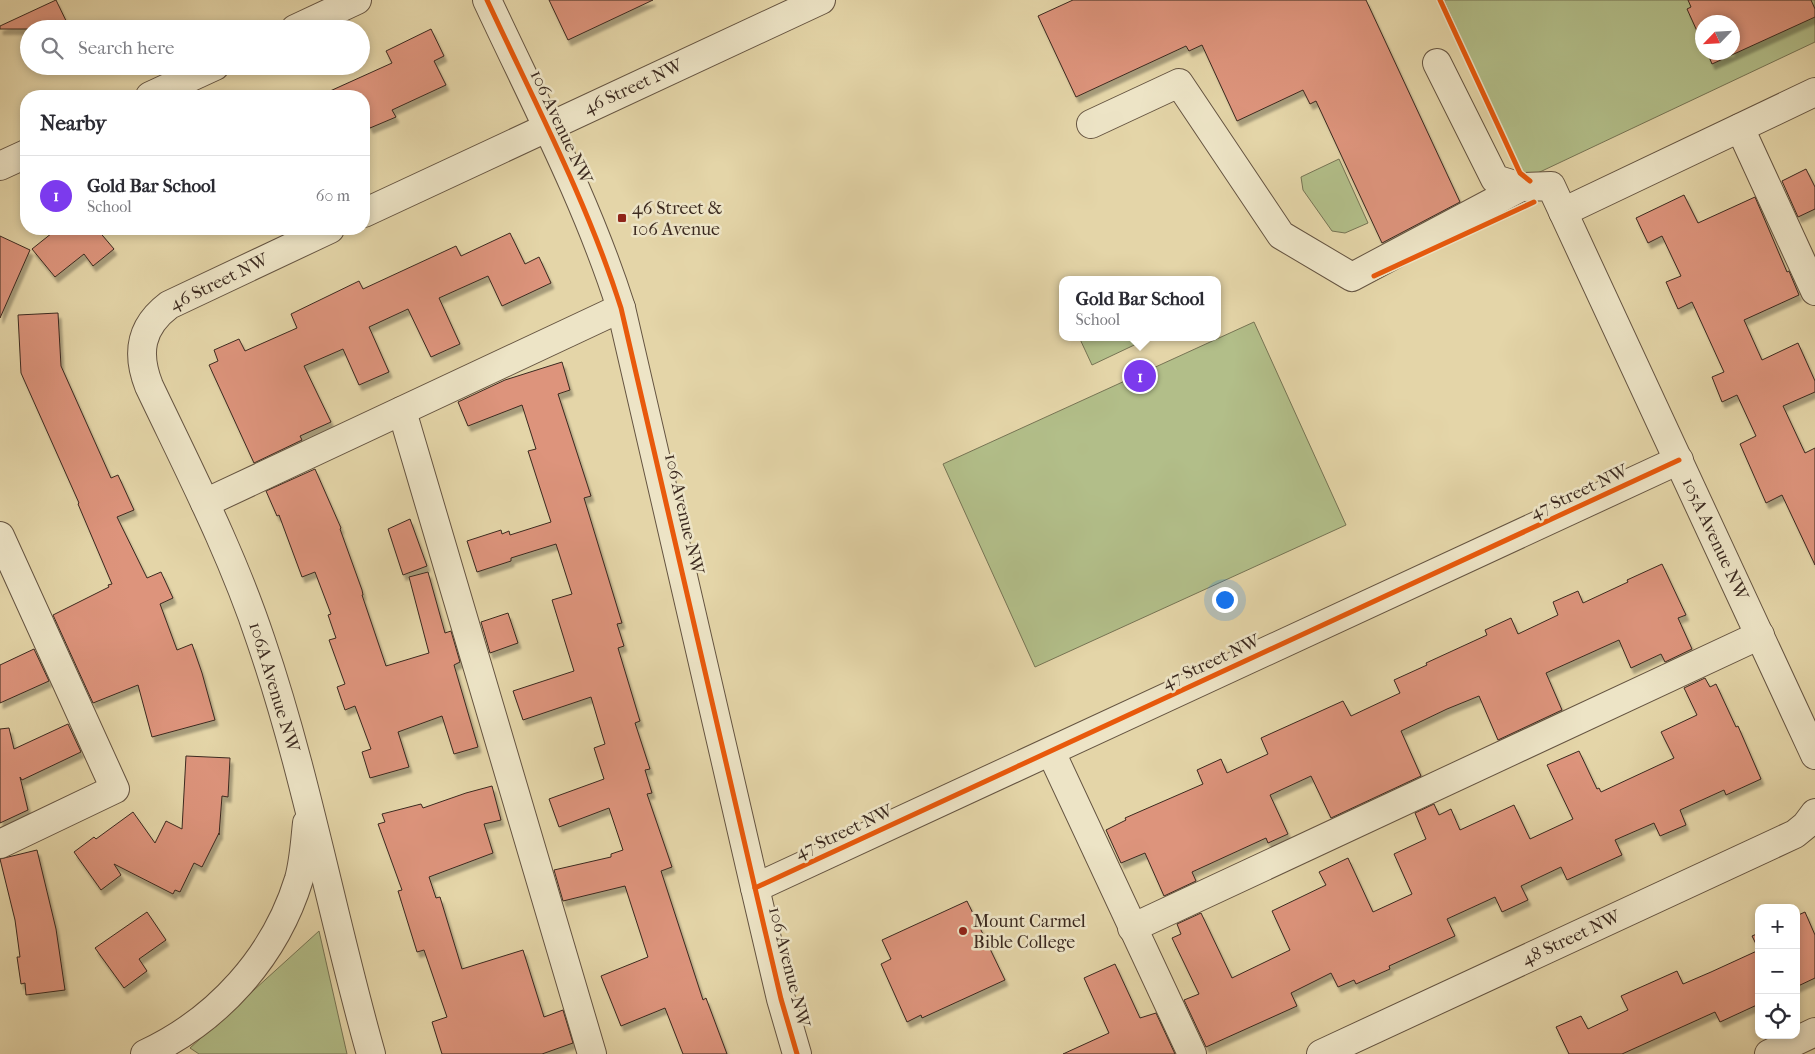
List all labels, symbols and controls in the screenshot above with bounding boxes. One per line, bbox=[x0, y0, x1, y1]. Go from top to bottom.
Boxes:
north arrow bbox=[1695, 15, 1740, 60]
search box bbox=[20, 20, 370, 75]
icon: search bbox=[38, 34, 66, 62]
text: Search here bbox=[78, 37, 174, 59]
street label: 46 Street NW bbox=[580, 54, 687, 119]
street label: 106 Avenue NW bbox=[525, 67, 597, 188]
text: Nearby bbox=[40, 111, 106, 135]
text: Gold Bar School bbox=[87, 175, 216, 197]
text: 1 bbox=[53, 186, 59, 205]
text: 60 m bbox=[316, 186, 350, 205]
text: School bbox=[87, 197, 132, 216]
place label: 46 Street & 106 Avenue bbox=[632, 198, 723, 240]
marker: 46 Street & 106 Avenue bbox=[616, 212, 628, 224]
street label: 46 Street NW bbox=[166, 249, 273, 315]
popup bbox=[1059, 276, 1221, 341]
text: Gold Bar School bbox=[1076, 288, 1204, 310]
text: School bbox=[1076, 310, 1120, 329]
pin: 1 bbox=[1124, 357, 1156, 395]
street label: 106 Avenue NW bbox=[660, 452, 708, 578]
street label: 47 Street NW bbox=[1527, 460, 1632, 524]
street label: 105A Avenue NW bbox=[1677, 474, 1753, 605]
your location bbox=[1212, 587, 1238, 613]
street label: 106A Avenue NW bbox=[244, 619, 304, 756]
street label: 47 Street NW bbox=[1159, 630, 1264, 694]
street label: 47 Street NW bbox=[792, 800, 897, 864]
map controls bbox=[1755, 904, 1800, 1039]
button: + bbox=[1755, 904, 1800, 949]
street label: 106 Avenue NW bbox=[764, 905, 814, 1031]
street label: 48 Street NW bbox=[1518, 905, 1625, 970]
place label: Mount Carmel Bible College bbox=[973, 911, 1086, 953]
marker: Mount Carmel Bible College bbox=[957, 925, 969, 937]
button: − bbox=[1755, 949, 1800, 994]
button: locate bbox=[1755, 994, 1800, 1039]

